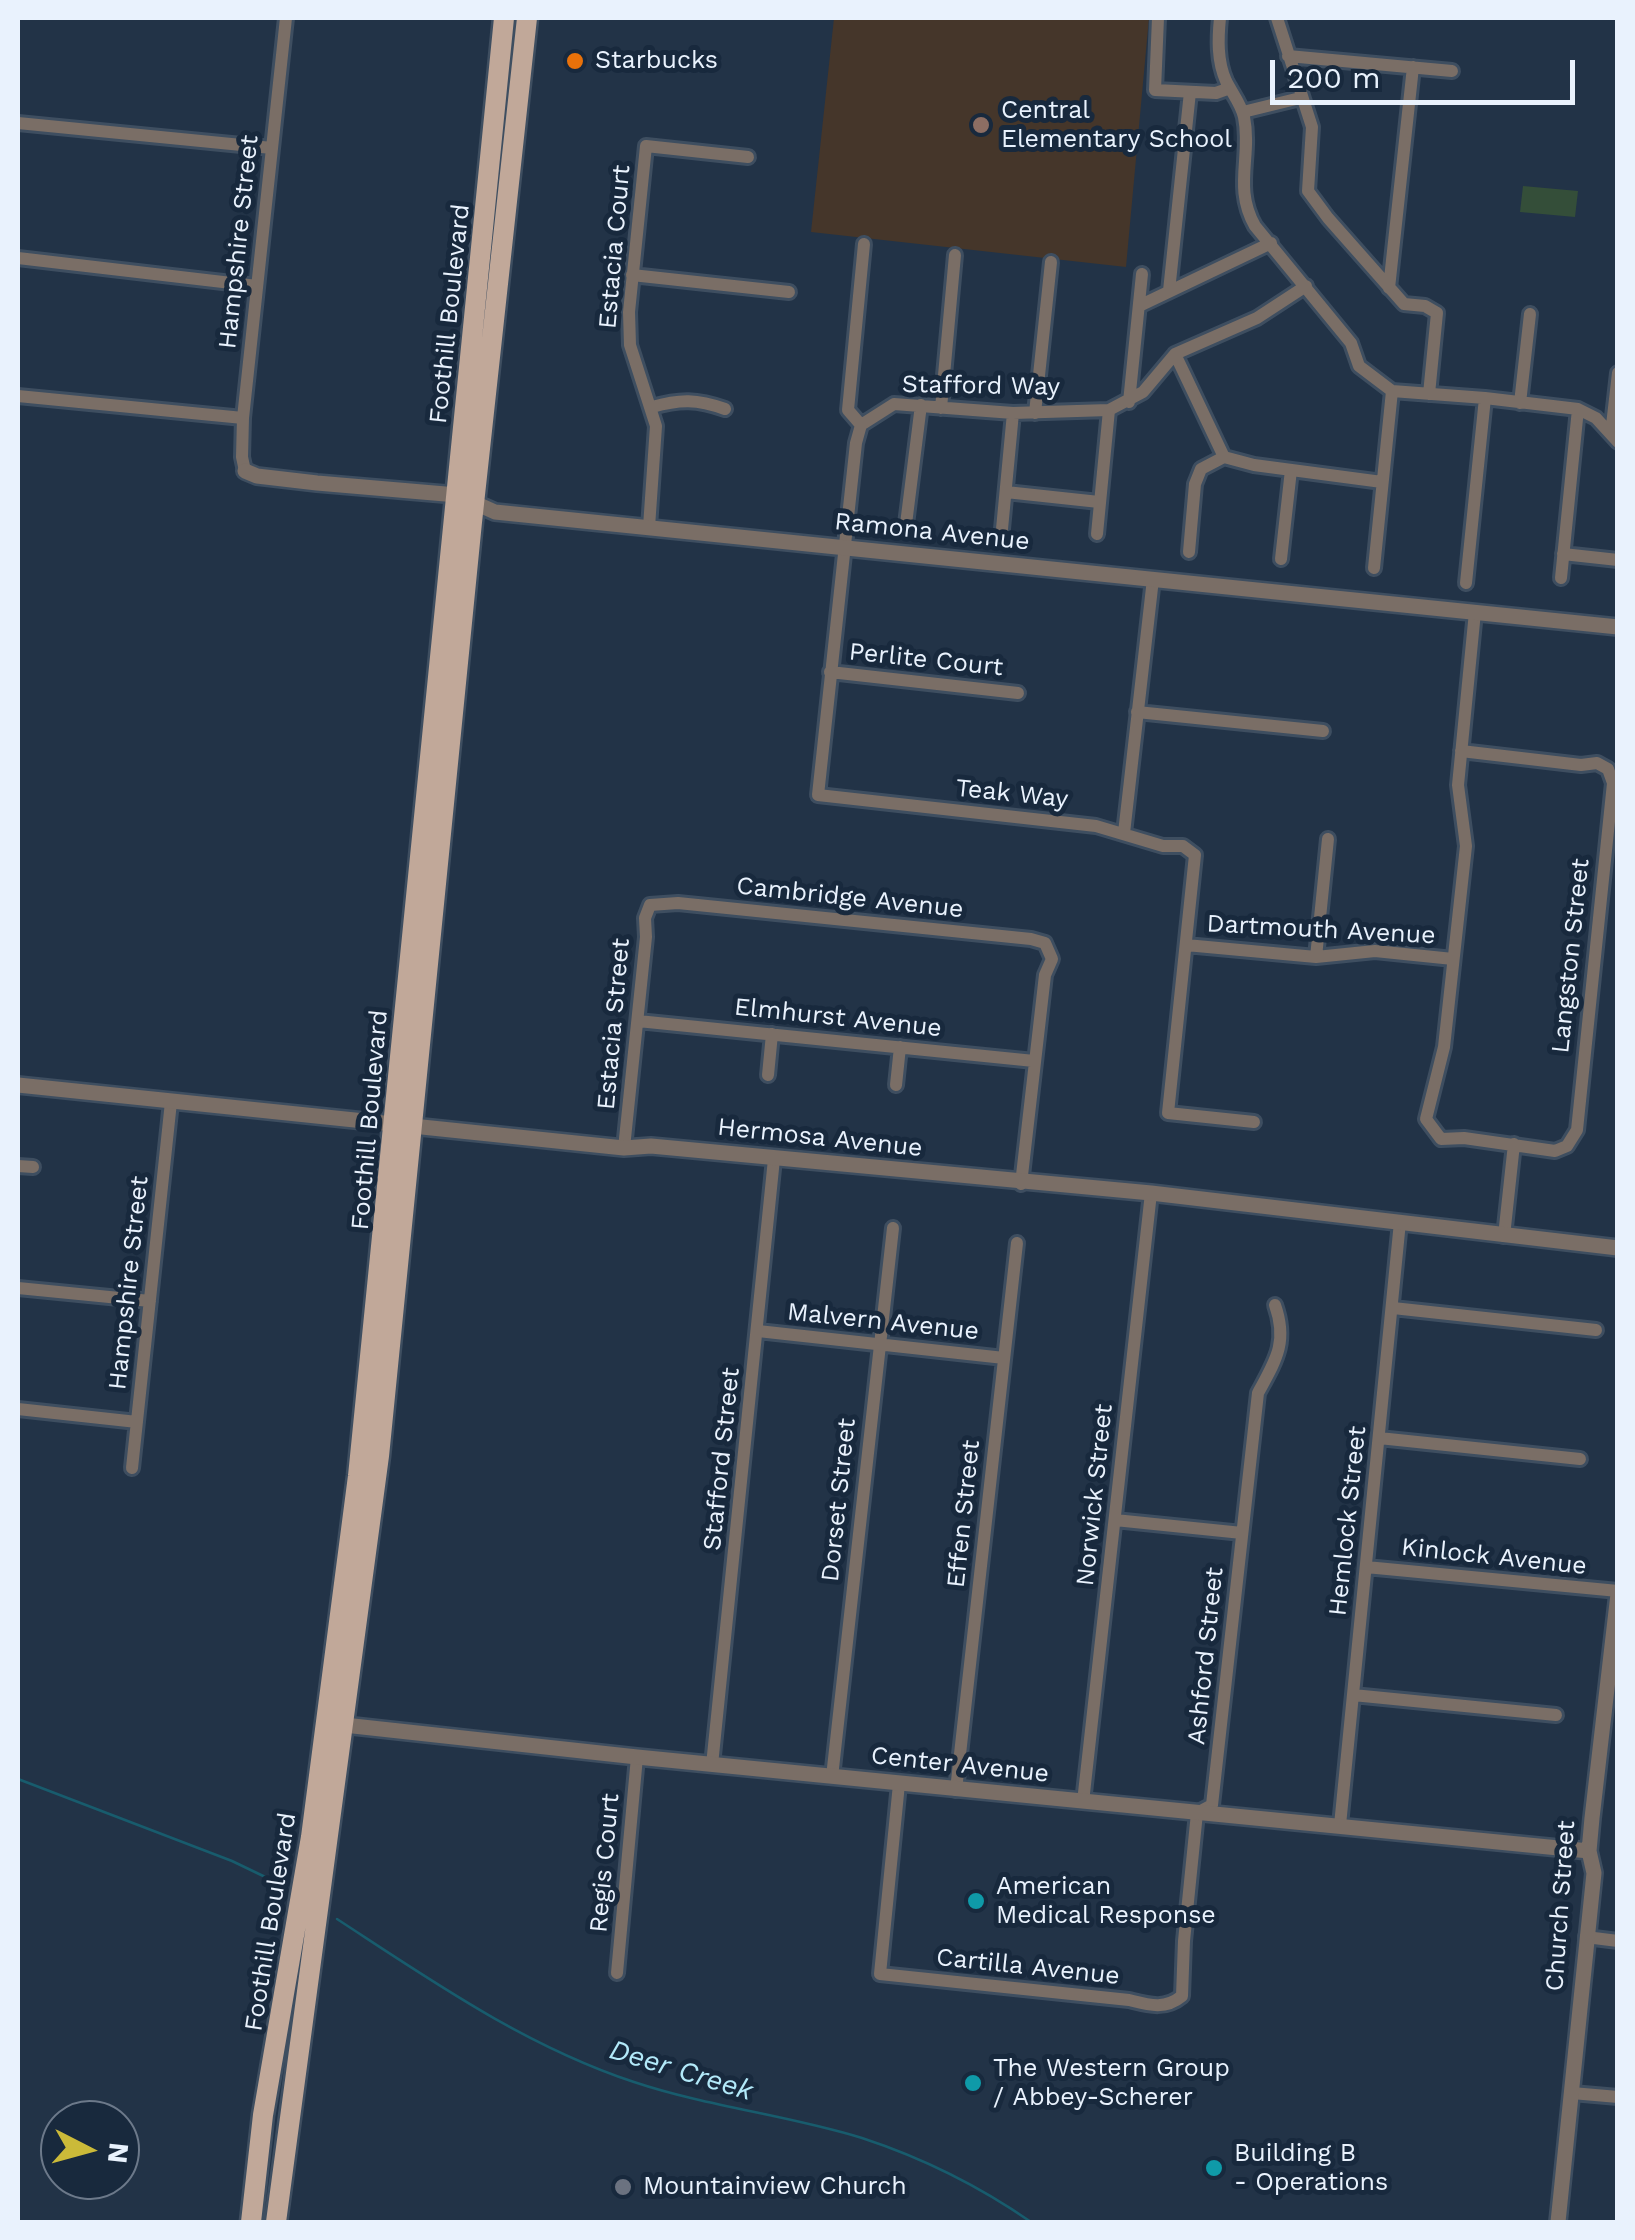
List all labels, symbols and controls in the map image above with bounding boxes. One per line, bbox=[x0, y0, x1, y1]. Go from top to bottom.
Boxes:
scale bar bbox=[1275, 40, 1580, 102]
place label: Starbucks bbox=[595, 46, 718, 76]
marker: Starbucks bbox=[564, 50, 586, 72]
text: 200 m bbox=[1287, 60, 1381, 95]
place label: Central Elementary School bbox=[1001, 96, 1232, 155]
marker: Central Elementary School bbox=[970, 114, 992, 136]
street label: Hampshire Street bbox=[213, 133, 265, 351]
street label: Estacia Court bbox=[593, 164, 637, 330]
street label: Foothill Boulevard bbox=[424, 203, 476, 425]
street label: Stafford Way bbox=[902, 370, 1060, 402]
street label: Ramona Avenue bbox=[833, 507, 1031, 557]
street label: Perlite Court bbox=[847, 637, 1005, 683]
street label: Teak Way bbox=[954, 773, 1070, 815]
street label: Langston Street bbox=[1546, 857, 1596, 1055]
street label: Cambridge Avenue bbox=[735, 871, 965, 925]
street label: Dartmouth Avenue bbox=[1206, 909, 1436, 951]
street label: Estacia Street bbox=[592, 937, 636, 1111]
street label: Elmhurst Avenue bbox=[733, 992, 943, 1044]
street label: Foothill Boulevard bbox=[345, 1009, 395, 1231]
street label: Hermosa Avenue bbox=[716, 1112, 924, 1164]
street label: Hampshire Street bbox=[103, 1174, 155, 1392]
street label: Malvern Avenue bbox=[786, 1297, 980, 1347]
street label: Stafford Street bbox=[697, 1366, 747, 1552]
street label: Norwick Street bbox=[1071, 1403, 1119, 1587]
street label: Dorset Street bbox=[816, 1417, 862, 1583]
street label: Hemlock Street bbox=[1323, 1424, 1373, 1618]
street label: Effen Street bbox=[941, 1439, 987, 1589]
street label: Kinlock Avenue bbox=[1400, 1532, 1588, 1582]
street label: Ashford Street bbox=[1182, 1566, 1230, 1746]
street label: Center Avenue bbox=[869, 1741, 1051, 1789]
street label: Regis Court bbox=[584, 1792, 626, 1934]
street label: Foothill Boulevard bbox=[239, 1811, 303, 2033]
street label: Church Street bbox=[1540, 1820, 1582, 1992]
place label: American Medical Response bbox=[996, 1872, 1216, 1931]
marker: American Medical Response bbox=[965, 1890, 987, 1912]
street label: Cartilla Avenue bbox=[935, 1942, 1121, 1992]
water label: Deer Creek bbox=[605, 2033, 757, 2109]
place label: The Western Group / Abbey-Scherer bbox=[993, 2054, 1230, 2113]
marker: The Western Group / Abbey-Scherer bbox=[962, 2072, 984, 2094]
north arrow bbox=[40, 2100, 140, 2200]
place label: Building B - Operations bbox=[1234, 2139, 1388, 2198]
text: N bbox=[101, 2141, 136, 2165]
marker: Building B - Operations bbox=[1203, 2157, 1225, 2179]
place label: Mountainview Church bbox=[643, 2172, 907, 2202]
marker: Mountainview Church bbox=[612, 2176, 634, 2198]

